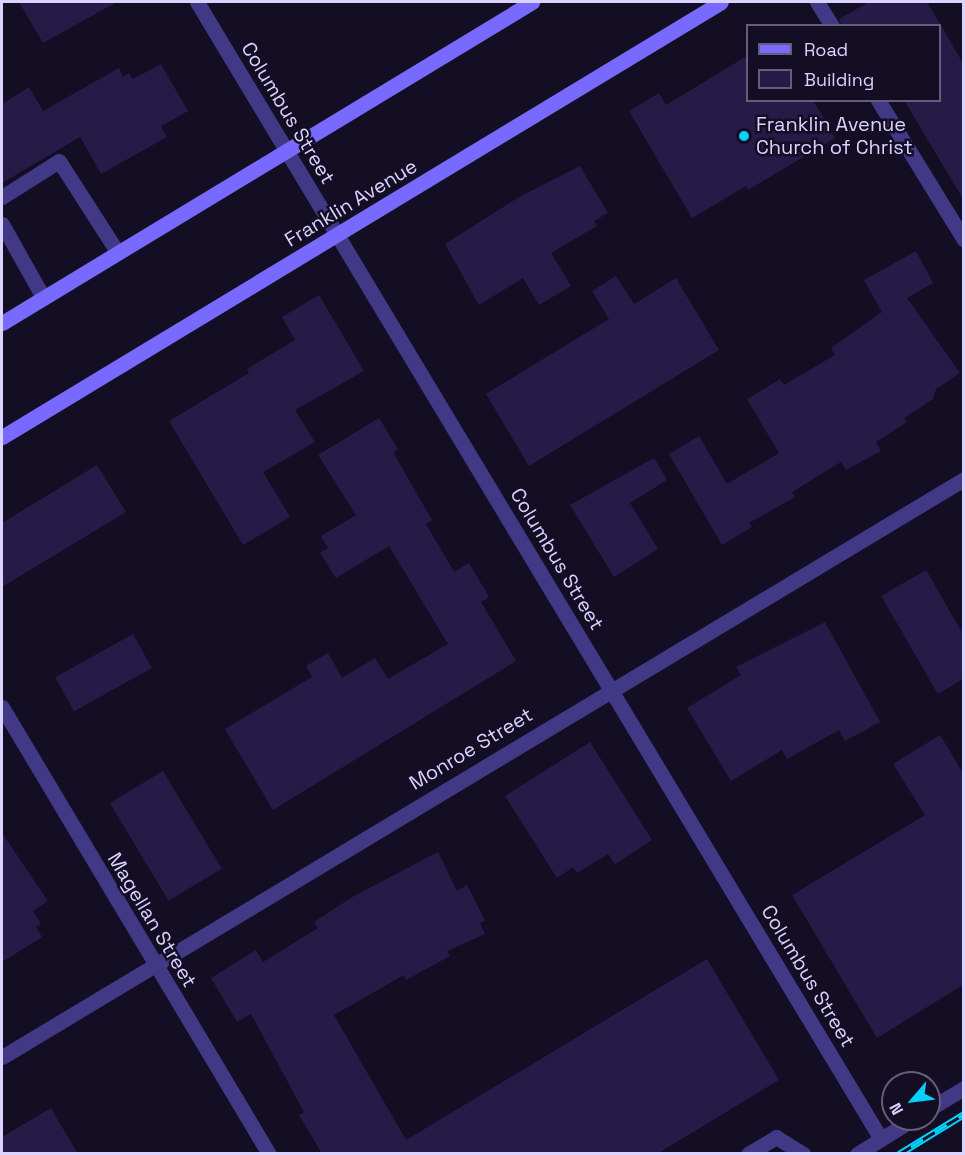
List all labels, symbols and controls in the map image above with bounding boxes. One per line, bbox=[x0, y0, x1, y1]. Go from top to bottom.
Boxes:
legend bbox=[746, 24, 941, 102]
street label: Columbus Street bbox=[236, 38, 340, 188]
text: Road bbox=[804, 38, 848, 61]
text: Building bbox=[804, 68, 874, 91]
place label: Franklin Avenue Church of Christ bbox=[756, 112, 913, 159]
marker: Franklin Avenue Church of Christ bbox=[737, 129, 751, 143]
street label: Franklin Avenue bbox=[280, 154, 422, 252]
street label: Columbus Street bbox=[505, 484, 609, 634]
street label: Monroe Street bbox=[405, 703, 537, 795]
street label: Magellan Street bbox=[102, 848, 202, 992]
street label: Columbus Street bbox=[756, 901, 860, 1051]
north arrow bbox=[881, 1071, 941, 1131]
text: N bbox=[885, 1099, 908, 1118]

